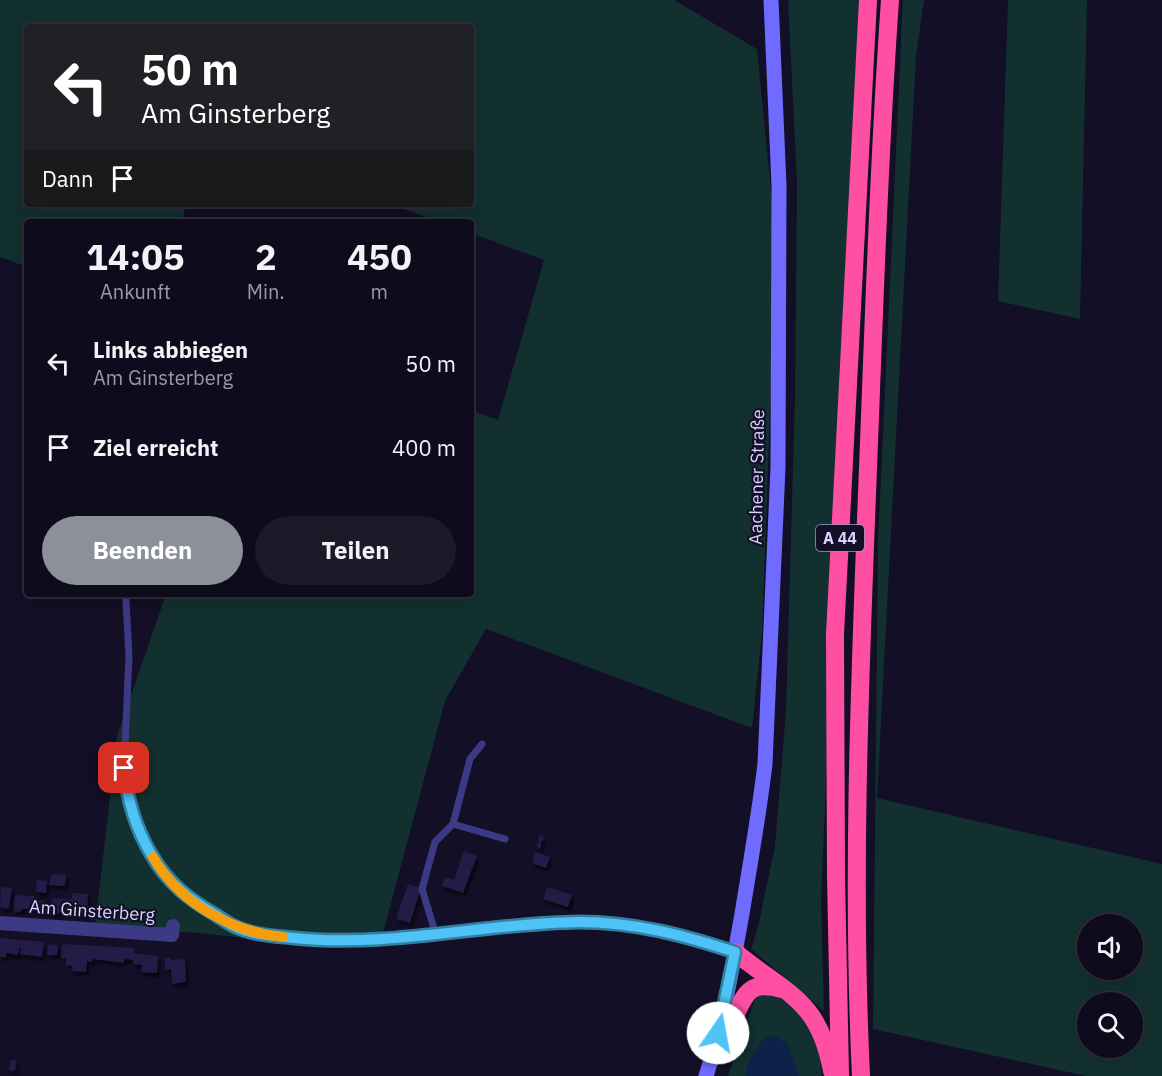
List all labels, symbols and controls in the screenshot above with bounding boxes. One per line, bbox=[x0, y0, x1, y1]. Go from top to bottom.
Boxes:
text: 50 m bbox=[141, 42, 239, 97]
icon: left bbox=[42, 48, 120, 126]
text: Am Ginsterberg bbox=[141, 95, 330, 130]
icon: arrive bbox=[106, 162, 139, 195]
text: Dann bbox=[42, 164, 94, 193]
text: 14:05 bbox=[86, 233, 184, 280]
text: 2 bbox=[255, 233, 277, 280]
text: 450 bbox=[347, 233, 412, 280]
text: Ankunft bbox=[100, 278, 171, 305]
text: Min. bbox=[247, 278, 285, 305]
text: m bbox=[371, 278, 388, 305]
text: Links abbiegen bbox=[93, 335, 248, 364]
icon: left bbox=[42, 347, 75, 380]
text: 50 m bbox=[405, 349, 456, 378]
text: Am Ginsterberg bbox=[93, 364, 233, 391]
street label: Aachener Straße bbox=[744, 409, 769, 545]
icon: arrive bbox=[42, 431, 75, 464]
text: Ziel erreicht bbox=[93, 433, 218, 462]
text: 400 m bbox=[392, 433, 456, 462]
button: Beenden bbox=[42, 516, 243, 585]
button: Teilen bbox=[255, 516, 456, 585]
road number: A 44 bbox=[816, 525, 864, 551]
pin bbox=[98, 742, 149, 793]
icon: arrive bbox=[107, 751, 140, 784]
street label: Am Ginsterberg bbox=[28, 895, 156, 926]
map controls bbox=[1077, 914, 1143, 1058]
button: sound bbox=[1077, 914, 1143, 980]
button: search bbox=[1077, 992, 1143, 1058]
position arrow bbox=[686, 1001, 750, 1065]

